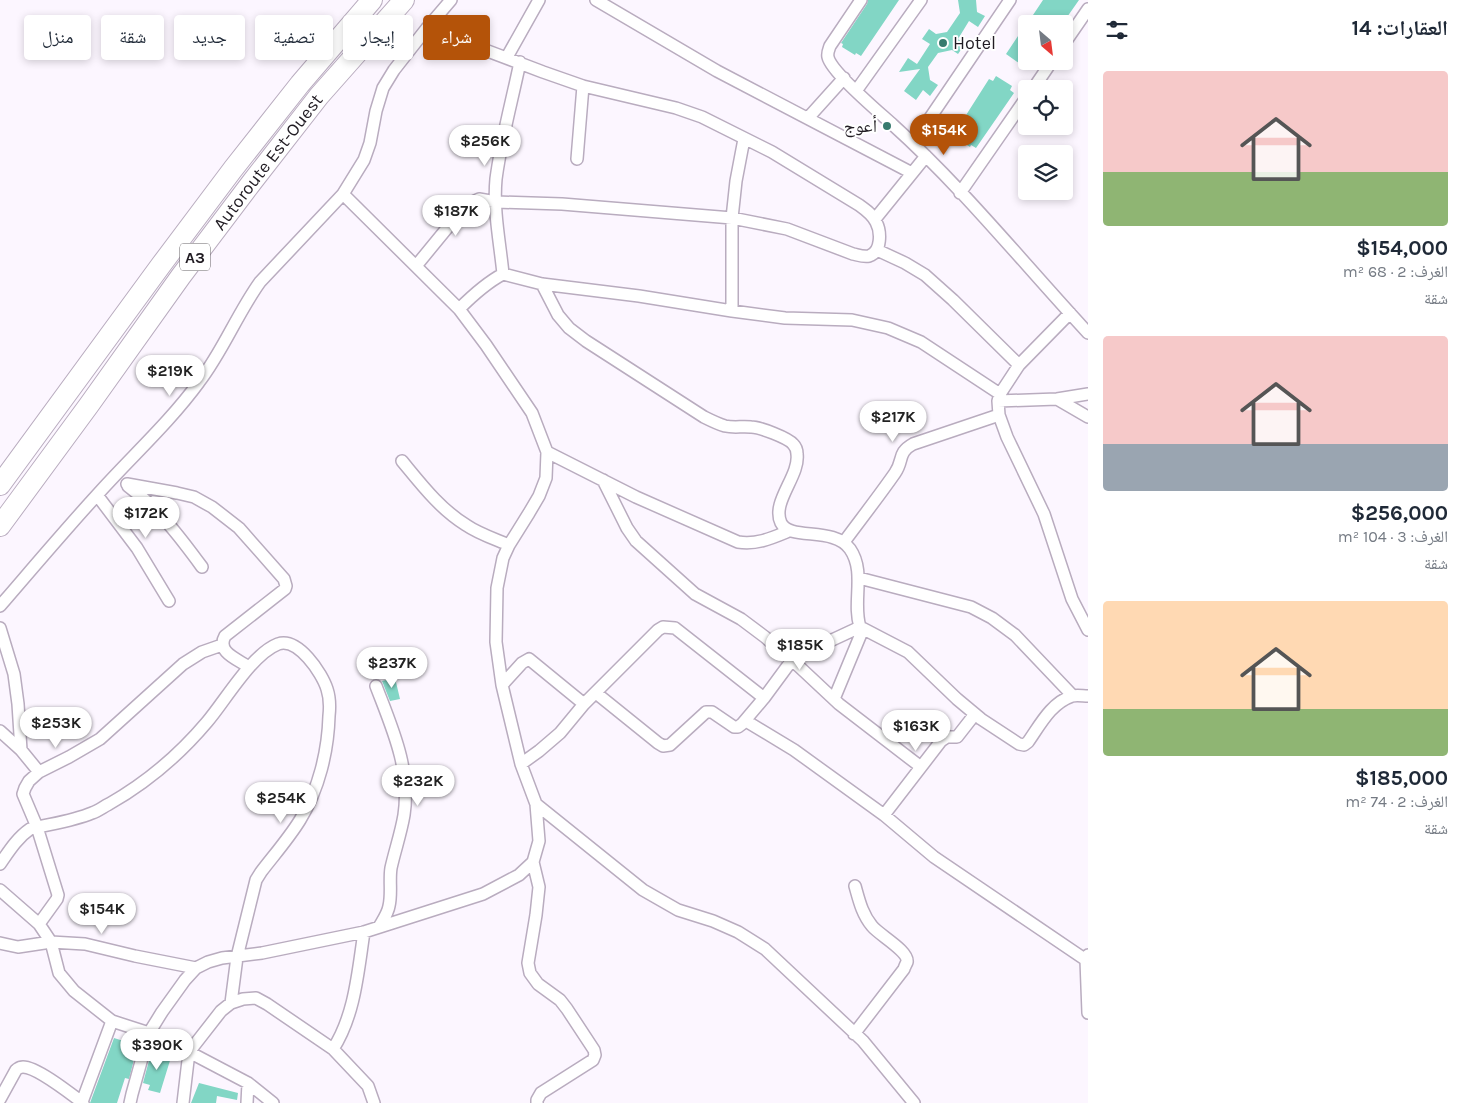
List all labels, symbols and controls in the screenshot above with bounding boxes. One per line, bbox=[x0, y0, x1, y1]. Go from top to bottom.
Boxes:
chip: منزل bbox=[24, 15, 91, 60]
chip: شقة bbox=[101, 15, 164, 60]
chip: جديد bbox=[174, 15, 245, 60]
chip: تصفية bbox=[255, 15, 333, 60]
chip: إيجار bbox=[343, 15, 413, 60]
chip: شراء bbox=[423, 15, 490, 60]
north arrow bbox=[1018, 15, 1072, 70]
map controls bbox=[1018, 15, 1073, 200]
icon: filters bbox=[1103, 16, 1131, 44]
text: العقارات: 14 bbox=[1352, 16, 1448, 40]
place label: Hotel bbox=[953, 32, 996, 54]
marker: Hotel bbox=[937, 37, 949, 49]
button: locate bbox=[1018, 80, 1073, 135]
street label: Autoroute Est-Ouest bbox=[209, 89, 328, 235]
icon: home bbox=[1231, 104, 1321, 194]
pin: $154K bbox=[909, 114, 979, 156]
place label: أعوج bbox=[844, 115, 877, 138]
marker: أعوج bbox=[881, 120, 893, 132]
text: $154K bbox=[921, 120, 967, 139]
pin: $256K bbox=[450, 124, 520, 167]
text: $256K bbox=[460, 131, 510, 150]
button: layers bbox=[1018, 145, 1073, 200]
pin: $187K bbox=[421, 194, 491, 237]
text: $187K bbox=[433, 201, 479, 220]
text: $154,000 bbox=[1356, 236, 1448, 260]
road number: A3 bbox=[180, 243, 210, 270]
text: الغرف: 2 · 68 m² bbox=[1343, 262, 1448, 281]
text: شقة bbox=[1424, 289, 1448, 308]
pin: $219K bbox=[135, 354, 205, 397]
text: $219K bbox=[147, 361, 193, 380]
icon: home bbox=[1231, 369, 1321, 459]
pin: $217K bbox=[858, 400, 928, 443]
text: $217K bbox=[871, 407, 915, 426]
pin: $172K bbox=[111, 496, 181, 539]
text: $256,000 bbox=[1351, 501, 1448, 525]
text: $172K bbox=[124, 503, 168, 522]
text: الغرف: 3 · 104 m² bbox=[1338, 527, 1448, 546]
text: شقة bbox=[1424, 554, 1448, 573]
pin: $185K bbox=[765, 628, 835, 671]
icon: home bbox=[1231, 634, 1321, 724]
text: $185K bbox=[777, 635, 823, 654]
pin: $237K bbox=[357, 646, 427, 689]
text: $237K bbox=[367, 653, 417, 672]
pin: $253K bbox=[21, 706, 91, 749]
pin: $163K bbox=[881, 710, 951, 752]
text: $253K bbox=[31, 713, 81, 732]
text: $163K bbox=[893, 716, 939, 735]
pin: $232K bbox=[383, 764, 453, 807]
text: $185,000 bbox=[1355, 766, 1448, 790]
text: $232K bbox=[393, 771, 443, 790]
pin: $254K bbox=[246, 782, 316, 824]
text: $254K bbox=[256, 788, 306, 807]
text: الغرف: 2 · 74 m² bbox=[1345, 792, 1448, 811]
text: شقة bbox=[1424, 819, 1448, 838]
pin: $154K bbox=[67, 892, 137, 935]
text: $154K bbox=[79, 899, 125, 918]
pin: $390K bbox=[122, 1028, 192, 1071]
text: $390K bbox=[131, 1035, 183, 1054]

